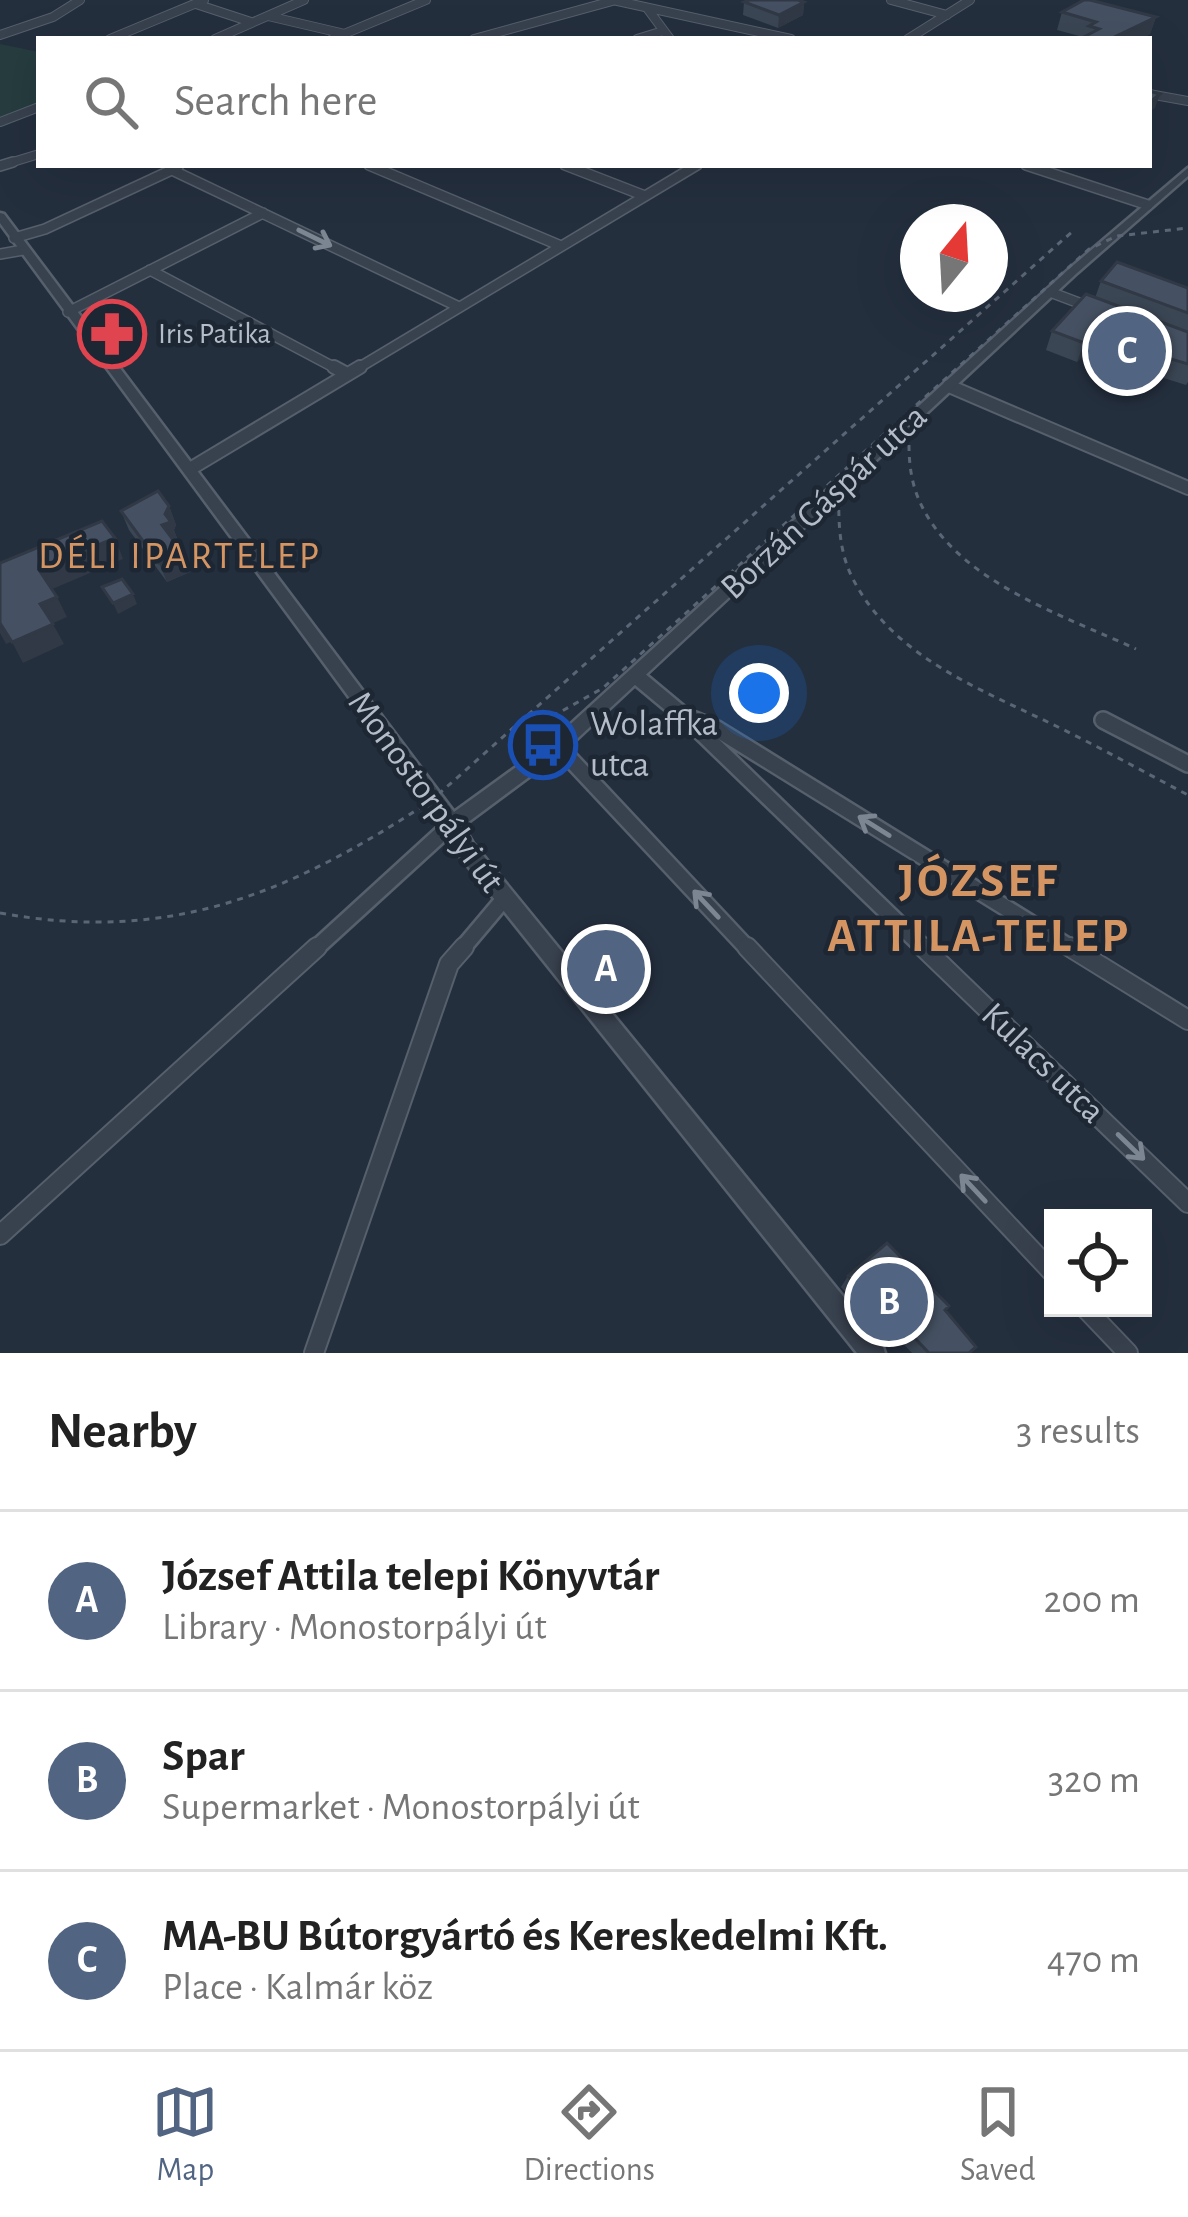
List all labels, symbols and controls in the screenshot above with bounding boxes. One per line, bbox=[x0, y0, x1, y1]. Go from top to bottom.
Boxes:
search box bbox=[36, 36, 1152, 168]
icon: search bbox=[78, 69, 144, 135]
text: Search here bbox=[174, 79, 377, 124]
north arrow bbox=[900, 204, 1008, 312]
one-way arrow bbox=[296, 228, 332, 250]
pharmacy icon: Iris Patika bbox=[77, 299, 147, 369]
pin: C bbox=[1088, 306, 1166, 396]
place label: Iris Patika bbox=[158, 319, 271, 349]
street label: Borzán Gáspár utca bbox=[714, 398, 934, 606]
district label: DÉLI IPARTELEP bbox=[38, 534, 322, 576]
your location bbox=[729, 663, 789, 723]
street label: Monostorpályi út bbox=[341, 685, 511, 899]
place label: Wolaffka utca bbox=[590, 706, 718, 783]
bus stop icon: Wolaffka utca bbox=[508, 710, 578, 780]
one-way arrow bbox=[858, 814, 892, 838]
district label: JÓZSEF ATTILA-TELEP bbox=[827, 853, 1131, 961]
one-way arrow bbox=[693, 889, 721, 919]
pin: A bbox=[567, 924, 645, 1014]
street label: Kulacs utca bbox=[975, 996, 1111, 1130]
one-way arrow bbox=[1116, 1133, 1145, 1161]
one-way arrow bbox=[959, 1174, 988, 1204]
map controls bbox=[1044, 1209, 1152, 1317]
button: locate bbox=[1044, 1209, 1152, 1317]
pin: B bbox=[850, 1257, 928, 1347]
text: Nearby bbox=[48, 1406, 197, 1457]
text: 3 results bbox=[1016, 1412, 1140, 1451]
text: József Attila telepi Könyvtár bbox=[162, 1554, 659, 1599]
text: A bbox=[75, 1581, 99, 1620]
text: 200 m bbox=[1043, 1581, 1140, 1620]
text: Library · Monostorpályi út bbox=[162, 1608, 547, 1647]
text: Spar bbox=[162, 1734, 245, 1779]
text: B bbox=[76, 1761, 98, 1800]
text: 320 m bbox=[1048, 1761, 1140, 1800]
text: Supermarket · Monostorpályi út bbox=[162, 1788, 640, 1827]
text: MA-BU Bútorgyártó és Kereskedelmi Kft. bbox=[162, 1914, 888, 1959]
text: C bbox=[77, 1941, 97, 1980]
text: 470 m bbox=[1047, 1941, 1140, 1980]
text: Place · Kalmár köz bbox=[162, 1968, 433, 2007]
tab: Map bbox=[152, 2079, 218, 2191]
tab: Directions bbox=[523, 2079, 655, 2191]
tab: Saved bbox=[960, 2079, 1035, 2191]

